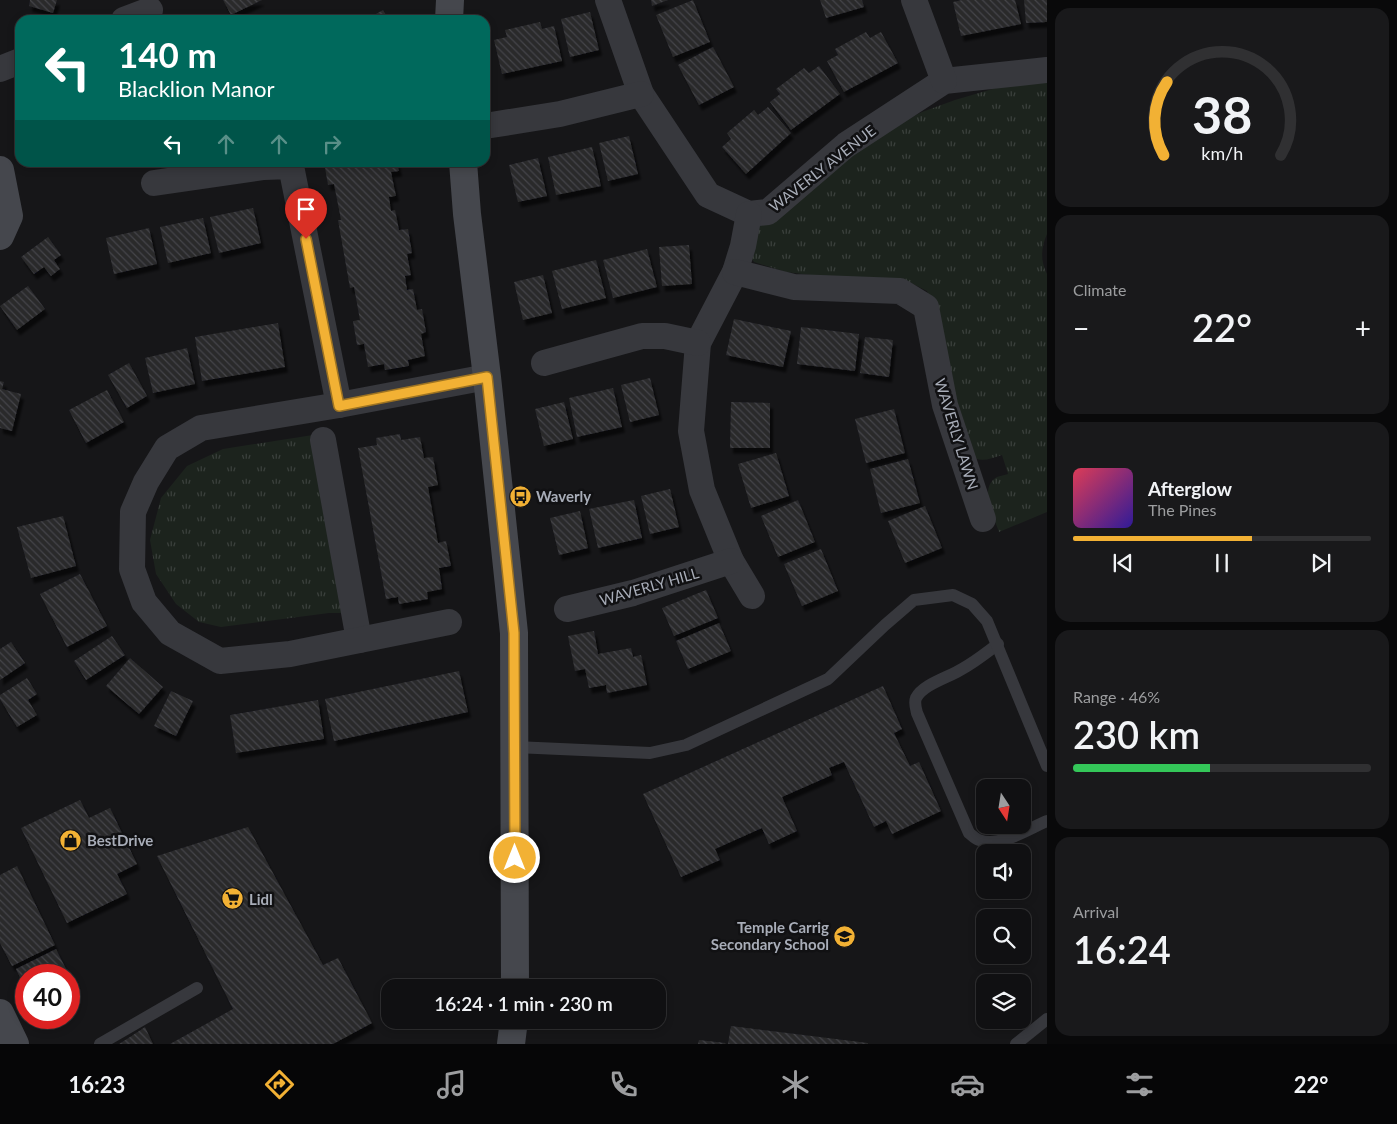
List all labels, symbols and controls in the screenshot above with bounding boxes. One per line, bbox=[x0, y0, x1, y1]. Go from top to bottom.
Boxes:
text: 140 m bbox=[118, 33, 217, 75]
icon: left bbox=[35, 35, 100, 100]
text: Blacklion Manor bbox=[118, 75, 274, 102]
text: 38 bbox=[1192, 83, 1252, 145]
street label: WAVERLY AVENUE bbox=[765, 121, 879, 215]
icon: left bbox=[159, 130, 187, 158]
icon: ahead bbox=[212, 130, 240, 158]
icon: ahead bbox=[265, 130, 293, 158]
icon: right bbox=[318, 130, 346, 158]
text: km/h bbox=[1201, 142, 1243, 164]
pin bbox=[285, 188, 327, 239]
icon: arrive bbox=[292, 195, 320, 223]
text: Climate bbox=[1073, 280, 1126, 299]
text: 22° bbox=[1192, 304, 1252, 350]
text: − bbox=[1073, 311, 1089, 345]
text: + bbox=[1355, 311, 1371, 345]
street label: WAVERLY LAWN bbox=[932, 376, 982, 492]
text: Afterglow bbox=[1148, 477, 1232, 500]
bus stop icon: Waverly bbox=[508, 484, 532, 508]
place label: Waverly bbox=[536, 487, 591, 505]
text: The Pines bbox=[1148, 500, 1217, 519]
icon: previous bbox=[1109, 549, 1137, 577]
icon: pause bbox=[1208, 549, 1236, 577]
icon: next bbox=[1307, 549, 1335, 577]
street label: WAVERLY HILL bbox=[597, 563, 701, 609]
text: Range · 46% bbox=[1073, 687, 1160, 706]
text: 230 km bbox=[1073, 711, 1200, 757]
north arrow bbox=[976, 779, 1031, 834]
map controls bbox=[976, 779, 1031, 1029]
shop icon: BestDrive bbox=[59, 828, 83, 852]
place label: BestDrive bbox=[87, 831, 153, 849]
position arrow bbox=[488, 831, 540, 883]
button: sound bbox=[976, 844, 1031, 899]
supermarket icon: Lidl bbox=[221, 887, 245, 911]
place label: Lidl bbox=[249, 890, 273, 908]
text: Arrival bbox=[1073, 902, 1119, 921]
button: search bbox=[976, 909, 1031, 964]
place label: Temple Carrig Secondary School bbox=[711, 918, 829, 953]
school or university icon: Temple Carrig Secondary School bbox=[833, 924, 857, 948]
text: 16:24 bbox=[1073, 926, 1171, 972]
speed limit sign: 40 bbox=[15, 964, 80, 1029]
button: layers bbox=[976, 974, 1031, 1029]
text: 16:24 · 1 min · 230 m bbox=[434, 992, 613, 1015]
icon: directions bbox=[262, 1067, 297, 1102]
icon: music bbox=[434, 1067, 469, 1102]
icon: phone bbox=[606, 1067, 641, 1102]
icon: climate bbox=[778, 1067, 813, 1102]
icon: car bbox=[950, 1067, 985, 1102]
icon: filters bbox=[1122, 1067, 1157, 1102]
text: 16:23 bbox=[68, 1071, 125, 1098]
text: 22° bbox=[1294, 1071, 1328, 1098]

